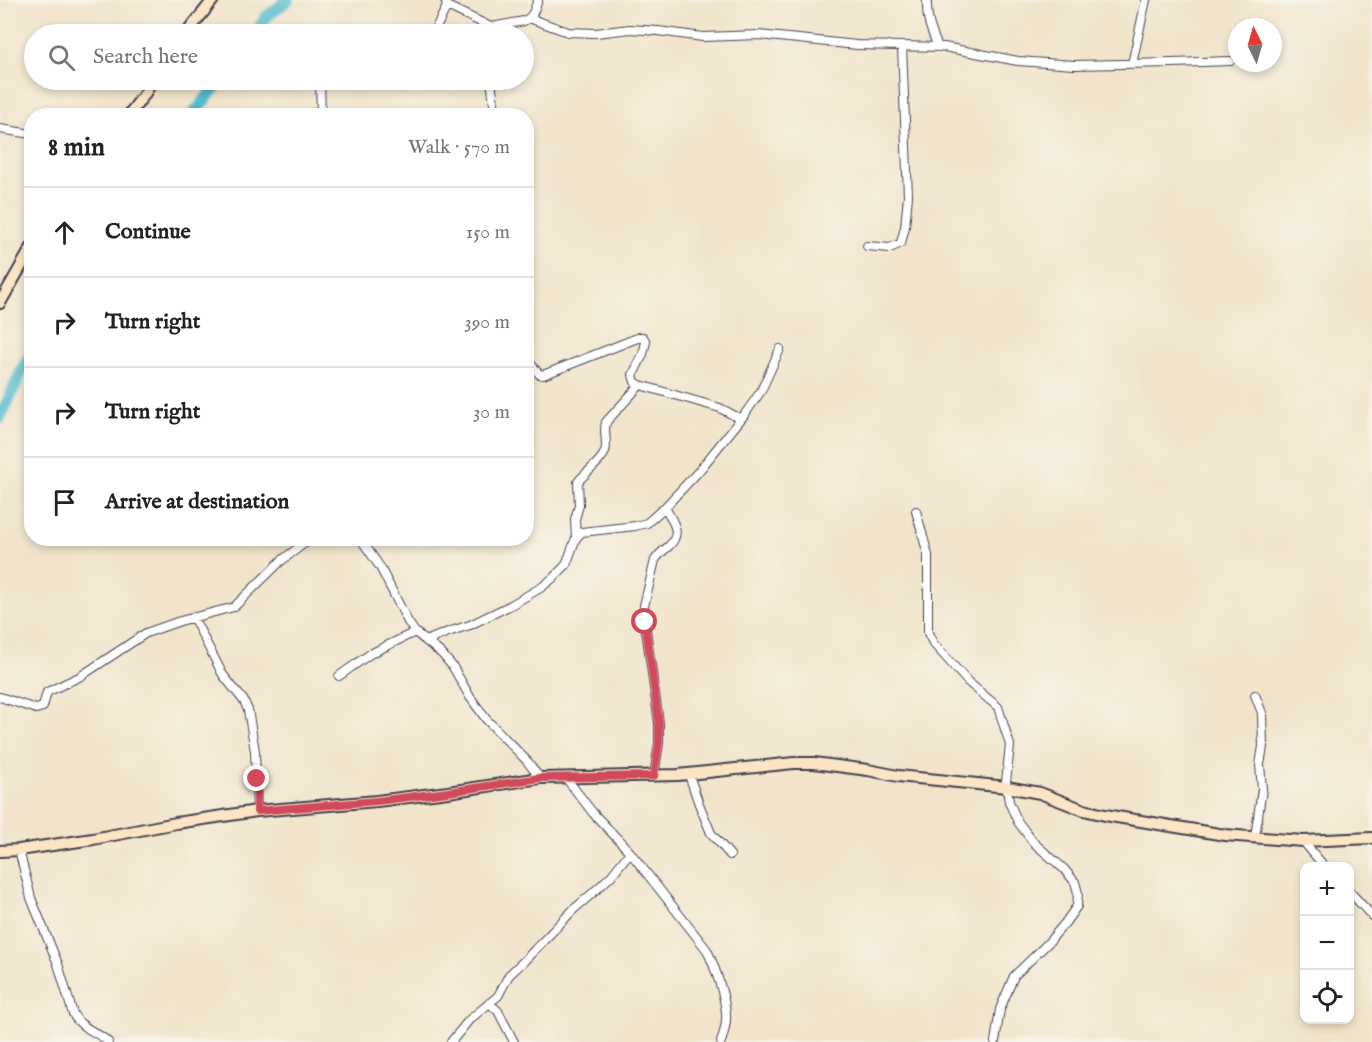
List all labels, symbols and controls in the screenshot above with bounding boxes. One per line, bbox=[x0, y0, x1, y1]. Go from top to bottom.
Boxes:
north arrow bbox=[1228, 18, 1282, 72]
search box bbox=[24, 24, 534, 90]
icon: search bbox=[45, 41, 78, 74]
text: Search here bbox=[93, 43, 198, 71]
text: 8 min bbox=[48, 131, 105, 164]
text: Walk · 570 m bbox=[408, 135, 510, 160]
icon: ahead bbox=[48, 216, 81, 249]
text: Continue bbox=[105, 218, 191, 246]
text: 150 m bbox=[466, 220, 510, 245]
icon: right bbox=[48, 306, 81, 339]
text: Turn right bbox=[105, 308, 200, 336]
text: 390 m bbox=[464, 310, 510, 335]
icon: right bbox=[48, 396, 81, 429]
text: Turn right bbox=[105, 398, 200, 426]
text: 30 m bbox=[473, 400, 510, 425]
icon: arrive bbox=[48, 486, 81, 519]
text: Arrive at destination bbox=[105, 488, 289, 516]
route start bbox=[631, 608, 657, 634]
route end bbox=[243, 765, 269, 791]
map controls bbox=[1300, 862, 1354, 1024]
button: + bbox=[1300, 862, 1354, 916]
button: − bbox=[1300, 916, 1354, 970]
button: locate bbox=[1300, 970, 1354, 1024]

